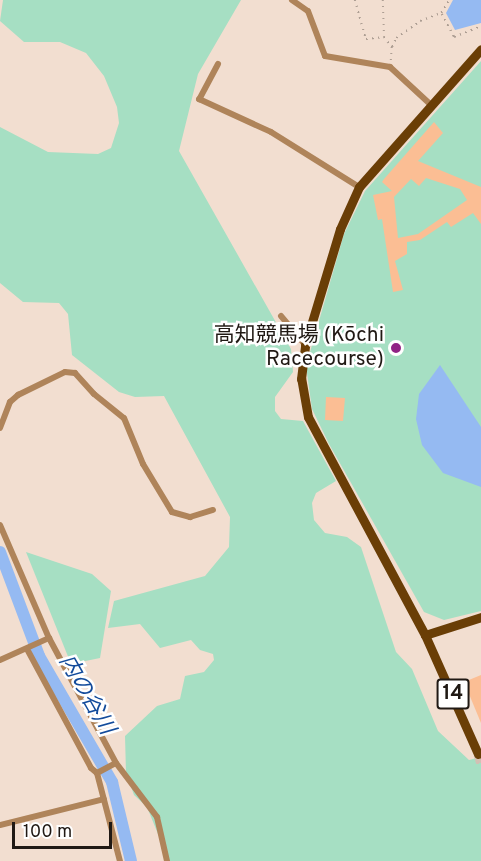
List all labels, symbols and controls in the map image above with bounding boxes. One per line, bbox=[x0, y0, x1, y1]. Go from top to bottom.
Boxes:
place label: 高知競馬場 (Kōchi Racecourse) bbox=[214, 323, 384, 373]
marker: 高知競馬場 (Kōchi Racecourse) bbox=[389, 341, 403, 355]
water label: 内の谷川 bbox=[53, 650, 119, 740]
road number: 14 bbox=[436, 677, 470, 711]
scale bar bbox=[15, 810, 116, 848]
text: 100 m bbox=[23, 821, 72, 844]

